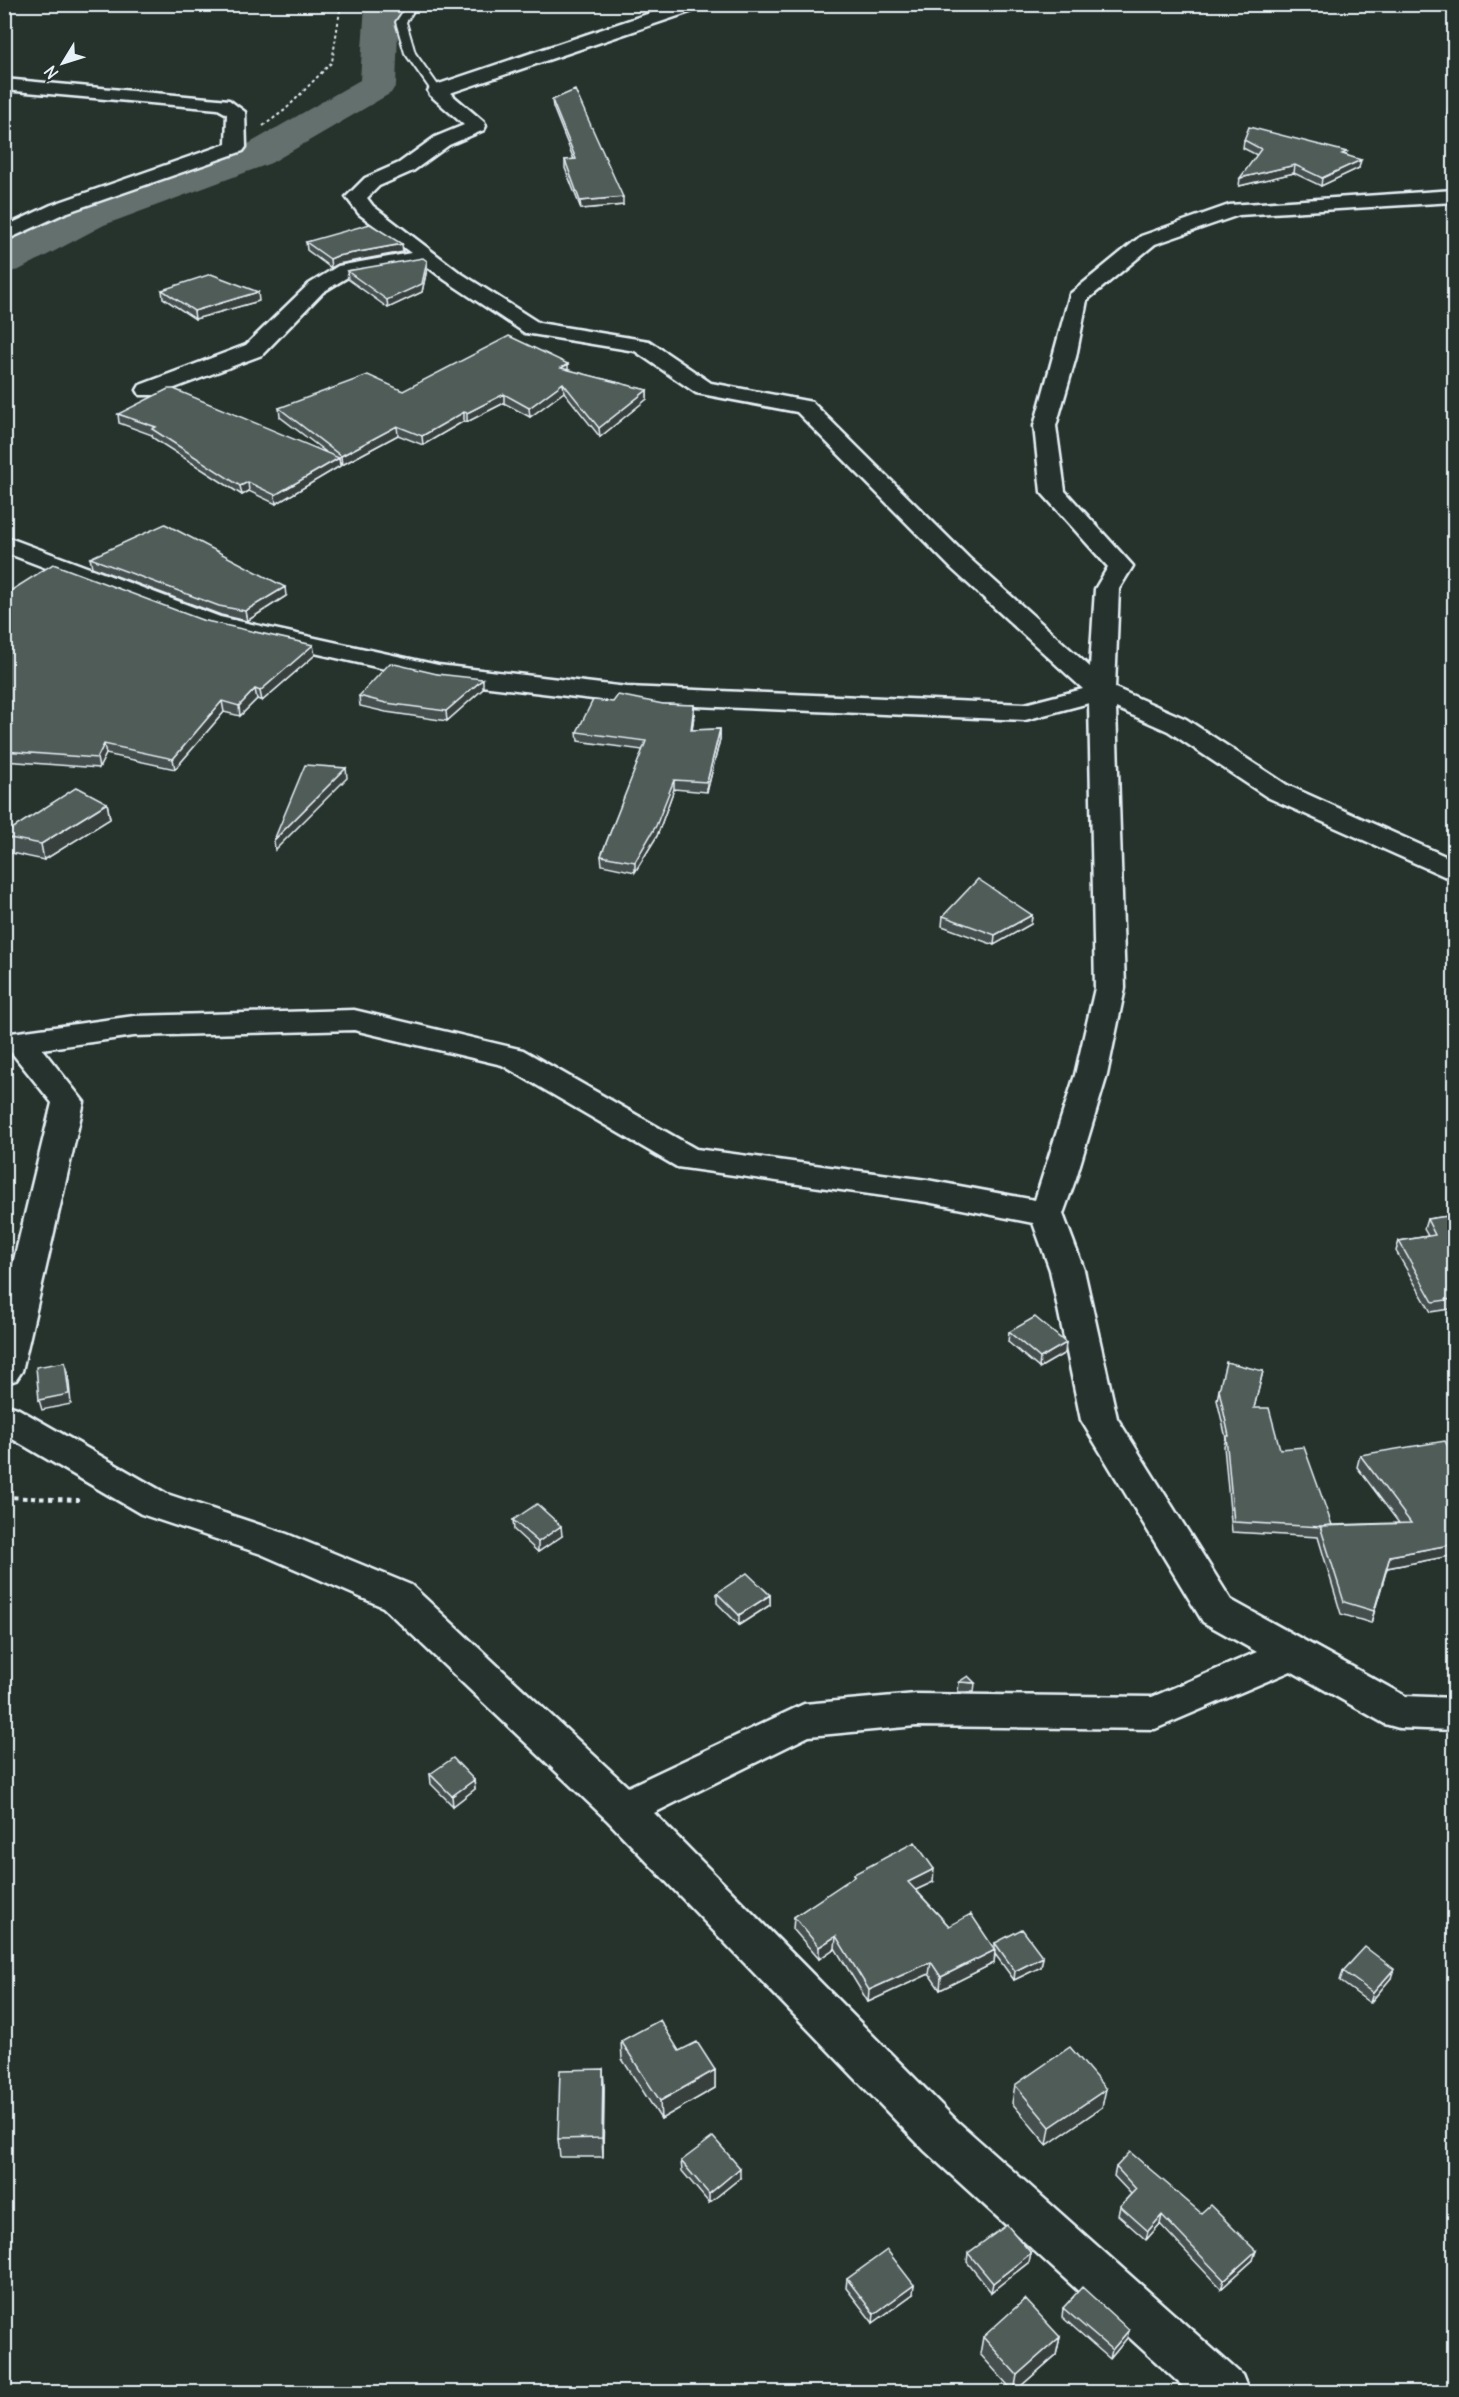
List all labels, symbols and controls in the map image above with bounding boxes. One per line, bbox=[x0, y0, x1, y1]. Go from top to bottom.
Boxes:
north arrow bbox=[33, 33, 93, 93]
text: N bbox=[40, 62, 62, 83]

